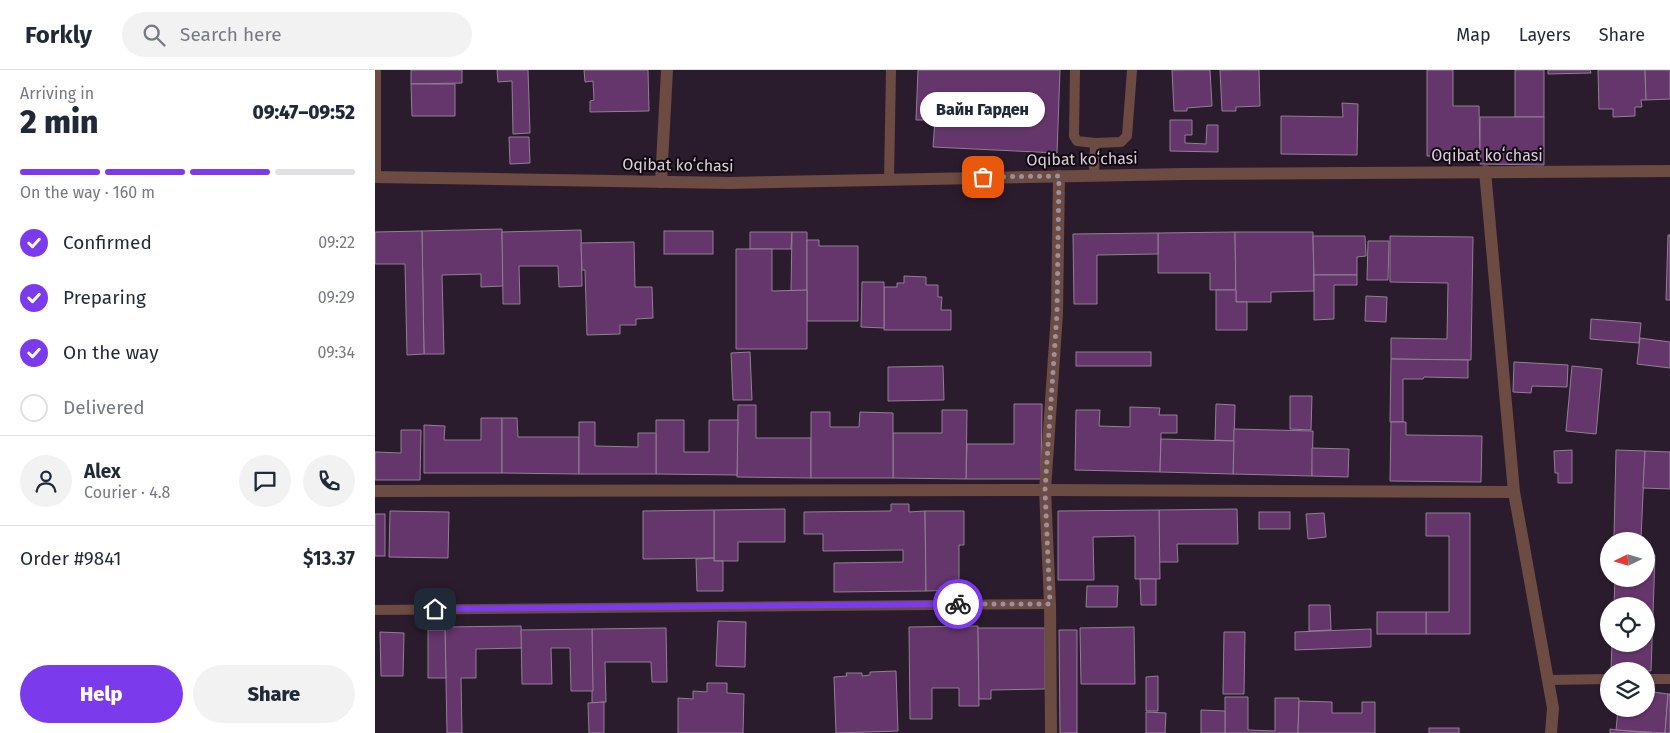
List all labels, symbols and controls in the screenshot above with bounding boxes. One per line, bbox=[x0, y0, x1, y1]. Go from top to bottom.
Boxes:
search box bbox=[122, 12, 472, 57]
text: Forkly bbox=[25, 21, 92, 49]
icon: search bbox=[140, 21, 168, 49]
text: Search here bbox=[180, 23, 282, 46]
text: Map bbox=[1456, 24, 1491, 46]
text: Layers bbox=[1519, 24, 1571, 46]
text: Share bbox=[1599, 24, 1645, 46]
text: Arriving in bbox=[20, 84, 94, 103]
callout: Вайн Гарден bbox=[921, 92, 1045, 127]
text: Вайн Гарден bbox=[936, 100, 1029, 119]
text: 09:47–09:52 bbox=[253, 101, 355, 124]
text: 2 min bbox=[20, 103, 98, 141]
street label: Oqibat koʻchasi bbox=[1431, 146, 1543, 165]
street label: Oqibat koʻchasi bbox=[1026, 149, 1138, 169]
street label: Oqibat koʻchasi bbox=[622, 155, 734, 175]
pin bbox=[962, 156, 1004, 198]
icon: bag bbox=[969, 163, 997, 191]
text: On the way · 160 m bbox=[20, 183, 155, 202]
icon: check bbox=[20, 229, 48, 257]
text: Confirmed bbox=[63, 231, 152, 254]
text: 09:22 bbox=[318, 233, 355, 252]
icon: check bbox=[20, 284, 48, 312]
text: Preparing bbox=[63, 286, 146, 309]
text: 09:29 bbox=[318, 288, 355, 307]
icon: check bbox=[20, 339, 48, 367]
text: On the way bbox=[63, 341, 159, 364]
text: 09:34 bbox=[317, 343, 355, 362]
text: Delivered bbox=[63, 396, 145, 419]
button: person bbox=[20, 455, 72, 507]
button: chat bbox=[239, 455, 291, 507]
button: phone bbox=[303, 455, 355, 507]
text: Alex bbox=[84, 460, 121, 483]
text: Courier · 4.8 bbox=[84, 483, 170, 502]
north arrow bbox=[1600, 532, 1655, 588]
map controls bbox=[1600, 532, 1655, 717]
text: Order #9841 bbox=[20, 547, 122, 570]
text: $13.37 bbox=[303, 547, 355, 570]
courier bbox=[933, 579, 983, 629]
pin bbox=[414, 588, 456, 630]
icon: bike bbox=[944, 590, 972, 618]
icon: home bbox=[421, 595, 449, 623]
button: locate bbox=[1600, 597, 1655, 652]
button: layers bbox=[1600, 662, 1655, 717]
button: Help bbox=[20, 665, 183, 723]
button: Share bbox=[193, 665, 355, 723]

